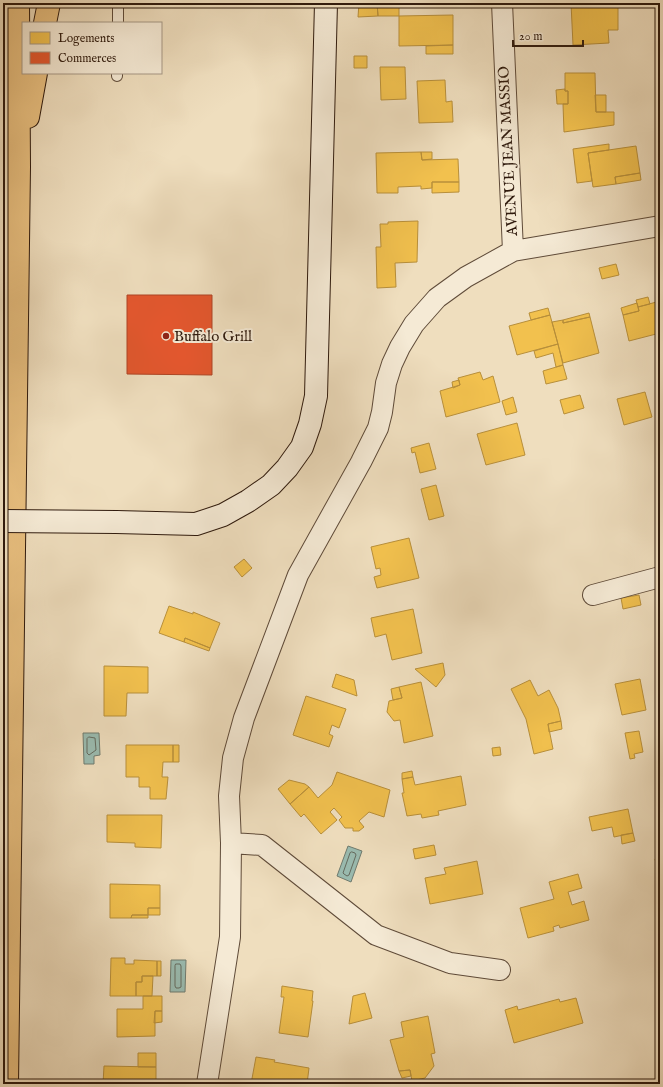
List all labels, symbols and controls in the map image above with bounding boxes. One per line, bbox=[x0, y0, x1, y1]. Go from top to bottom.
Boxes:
legend bbox=[22, 22, 162, 74]
scale bar bbox=[513, 22, 583, 48]
text: 20 m bbox=[519, 29, 542, 44]
text: Logements bbox=[58, 31, 115, 46]
text: Commerces bbox=[58, 51, 116, 66]
street label: AVENUE JEAN MASSIO bbox=[494, 65, 522, 238]
place label: Buffalo Grill bbox=[174, 327, 253, 346]
marker: Buffalo Grill bbox=[161, 331, 171, 341]

